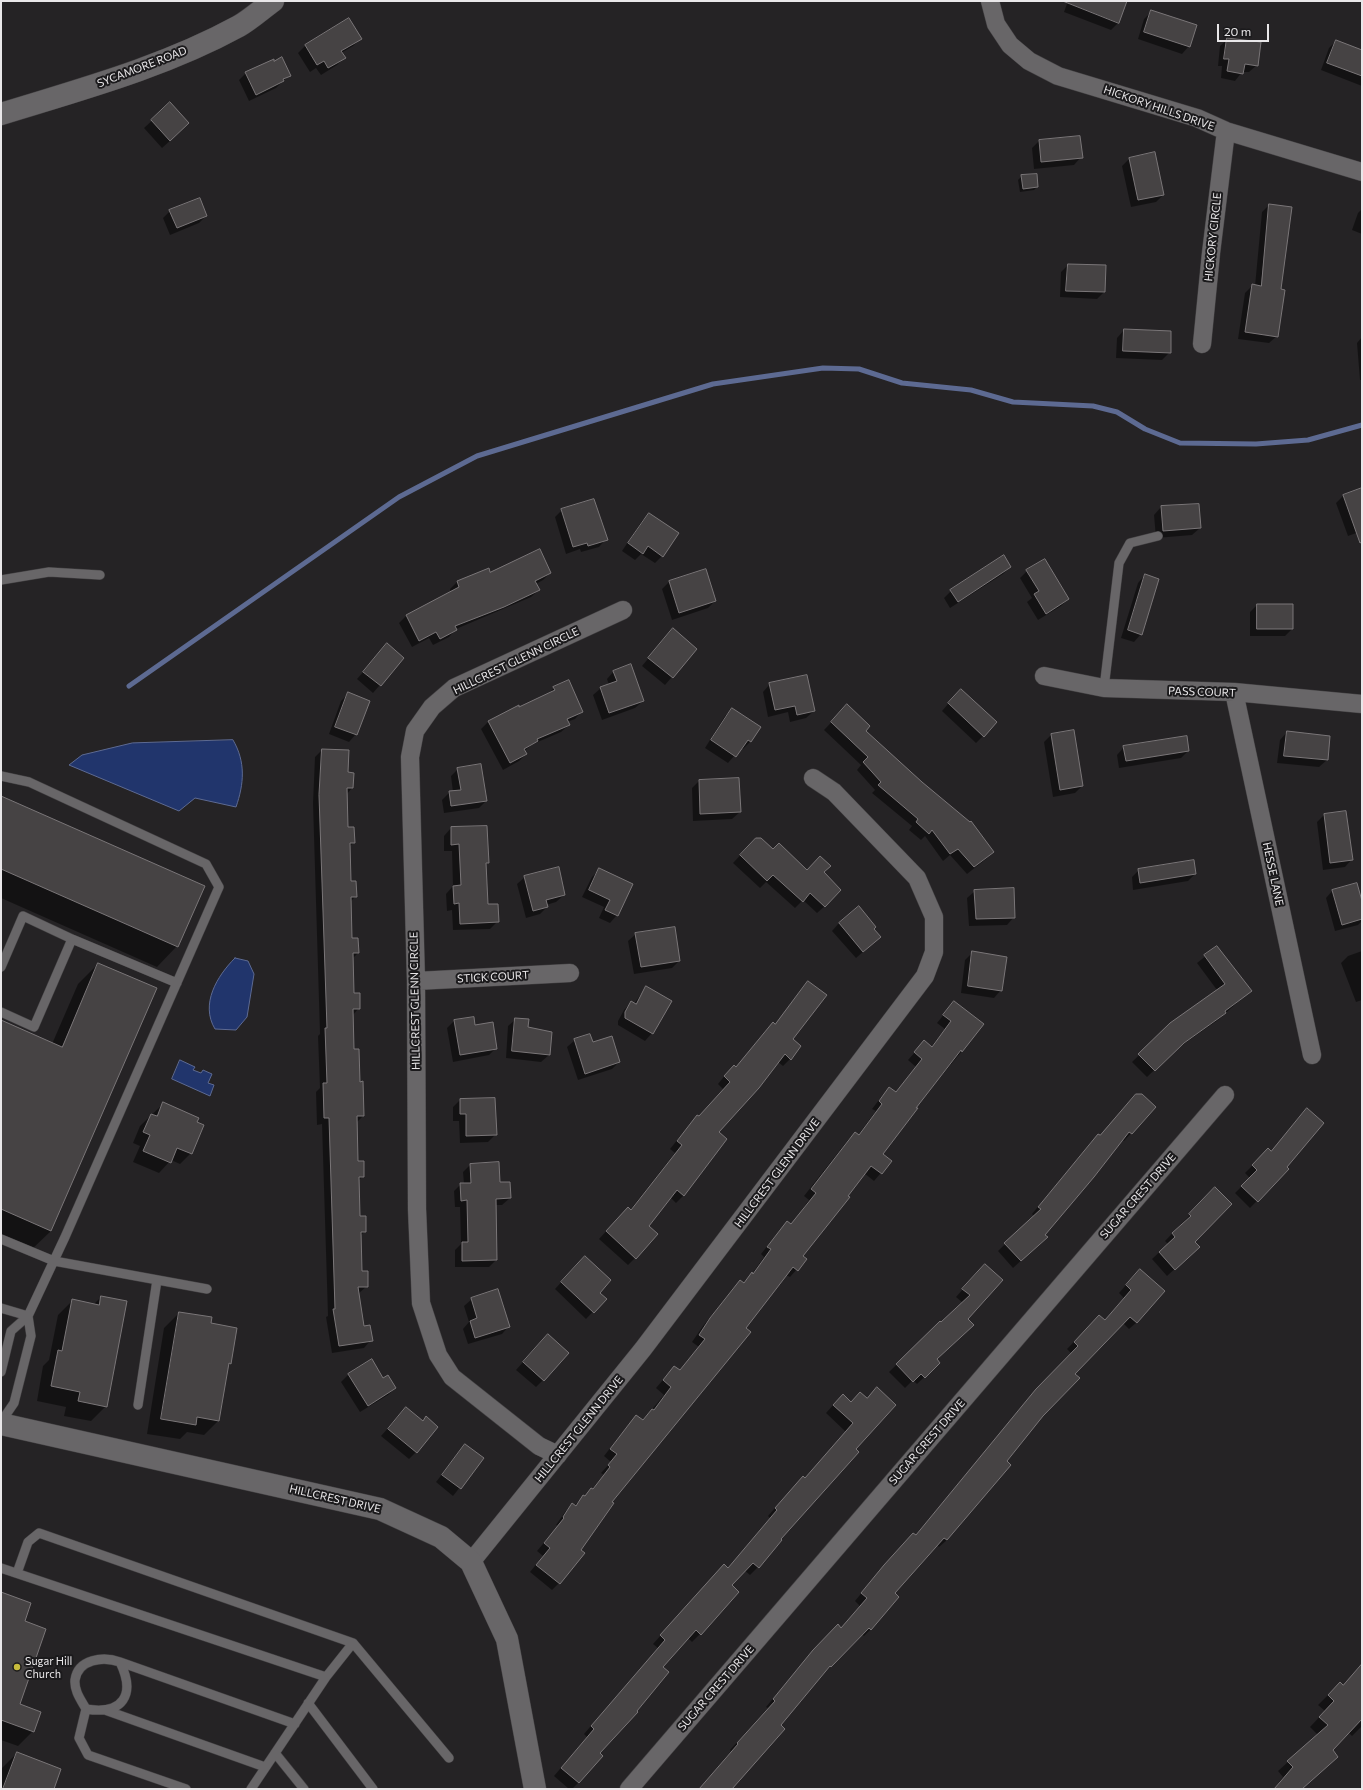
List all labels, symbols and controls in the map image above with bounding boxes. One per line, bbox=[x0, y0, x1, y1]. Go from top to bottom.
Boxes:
scale bar bbox=[1219, 16, 1271, 42]
text: 20 m bbox=[1224, 24, 1251, 38]
street label: SYCAMORE ROAD bbox=[95, 44, 189, 90]
street label: HICKORY HILLS DRIVE bbox=[1102, 83, 1216, 133]
street label: HICKORY CIRCLE bbox=[1202, 192, 1224, 282]
street label: HILLCREST GLENN CIRCLE bbox=[451, 625, 581, 697]
street label: PASS COURT bbox=[1168, 684, 1236, 700]
street label: HESSE LANE bbox=[1260, 841, 1286, 907]
street label: HILLCREST GLENN CIRCLE bbox=[407, 932, 423, 1070]
street label: STICK COURT bbox=[457, 969, 529, 985]
street label: HILLCREST GLENN DRIVE bbox=[732, 1116, 822, 1230]
street label: SUGAR CREST DRIVE bbox=[1097, 1150, 1179, 1242]
street label: HILLCREST GLENN DRIVE bbox=[532, 1373, 626, 1485]
street label: SUGAR CREST DRIVE bbox=[886, 1396, 968, 1488]
street label: HILLCREST DRIVE bbox=[288, 1482, 382, 1516]
street label: SUGAR CREST DRIVE bbox=[675, 1642, 757, 1734]
place label: Sugar Hill Church bbox=[25, 1654, 72, 1680]
marker: Sugar Hill Church bbox=[12, 1662, 22, 1672]

